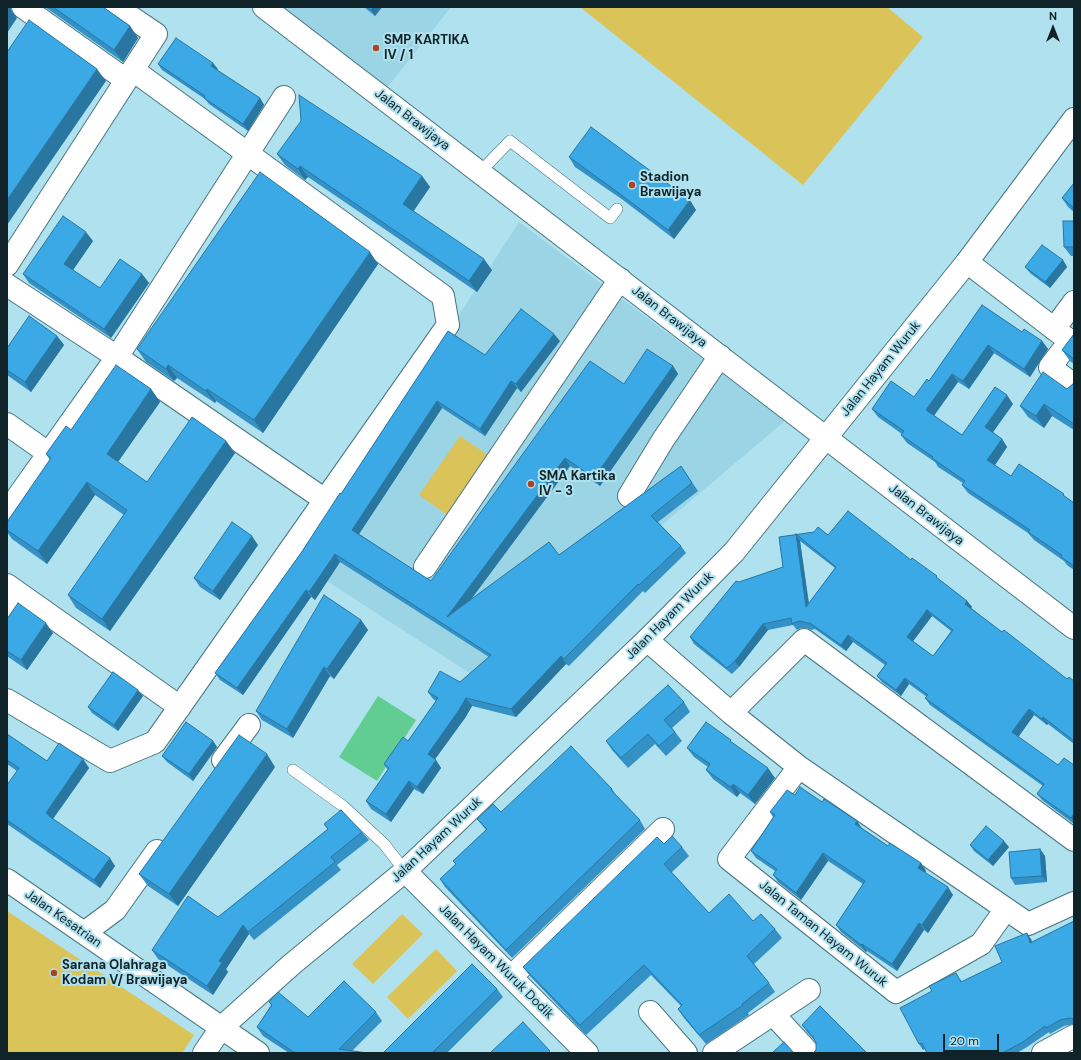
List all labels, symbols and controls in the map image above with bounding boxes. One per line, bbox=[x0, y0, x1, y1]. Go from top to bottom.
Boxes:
north arrow bbox=[1033, 8, 1073, 48]
text: N bbox=[1049, 9, 1057, 23]
place label: SMP KARTIKA IV / 1 bbox=[384, 33, 469, 64]
marker: SMP KARTIKA IV / 1 bbox=[371, 43, 381, 53]
street label: Jalan Brawijaya bbox=[371, 86, 453, 154]
place label: Stadion Brawijaya bbox=[640, 170, 701, 201]
marker: Stadion Brawijaya bbox=[627, 180, 637, 190]
street label: Jalan Brawijaya bbox=[628, 283, 710, 351]
street label: Jalan Hayam Wuruk bbox=[838, 318, 924, 420]
place label: SMA Kartika IV - 3 bbox=[539, 469, 616, 500]
marker: SMA Kartika IV - 3 bbox=[526, 479, 536, 489]
street label: Jalan Brawijaya bbox=[885, 481, 967, 549]
street label: Jalan Hayam Wuruk bbox=[623, 569, 717, 663]
street label: Jalan Hayam Wuruk bbox=[389, 794, 485, 886]
street label: Jalan Taman Hayam Wuruk bbox=[756, 877, 890, 991]
street label: Jalan Kesatrian bbox=[22, 887, 104, 951]
street label: Jalan Hayam Wuruk Dodik bbox=[435, 901, 557, 1023]
place label: Sarana Olahraga Kodam V/ Brawijaya bbox=[62, 958, 187, 989]
marker: Sarana Olahraga Kodam V/ Brawijaya bbox=[49, 968, 59, 978]
scale bar bbox=[945, 1026, 1001, 1052]
text: 20 m bbox=[950, 1033, 979, 1049]

